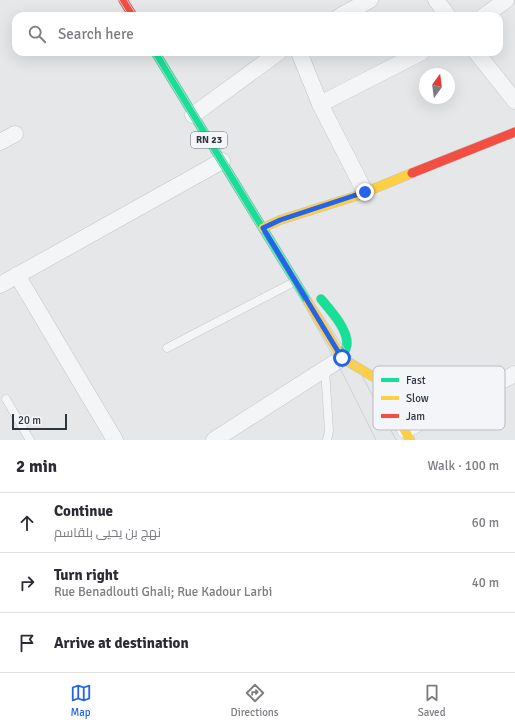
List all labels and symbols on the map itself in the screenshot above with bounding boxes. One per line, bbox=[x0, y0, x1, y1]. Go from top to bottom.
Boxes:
north arrow bbox=[419, 68, 455, 104]
road number: RN 23 bbox=[191, 132, 227, 148]
route end bbox=[356, 183, 374, 201]
route start bbox=[333, 349, 351, 367]
legend bbox=[373, 366, 505, 430]
text: Fast bbox=[406, 374, 426, 387]
text: Slow bbox=[406, 392, 429, 405]
text: Jam bbox=[406, 410, 425, 423]
scale bar bbox=[12, 412, 67, 431]

